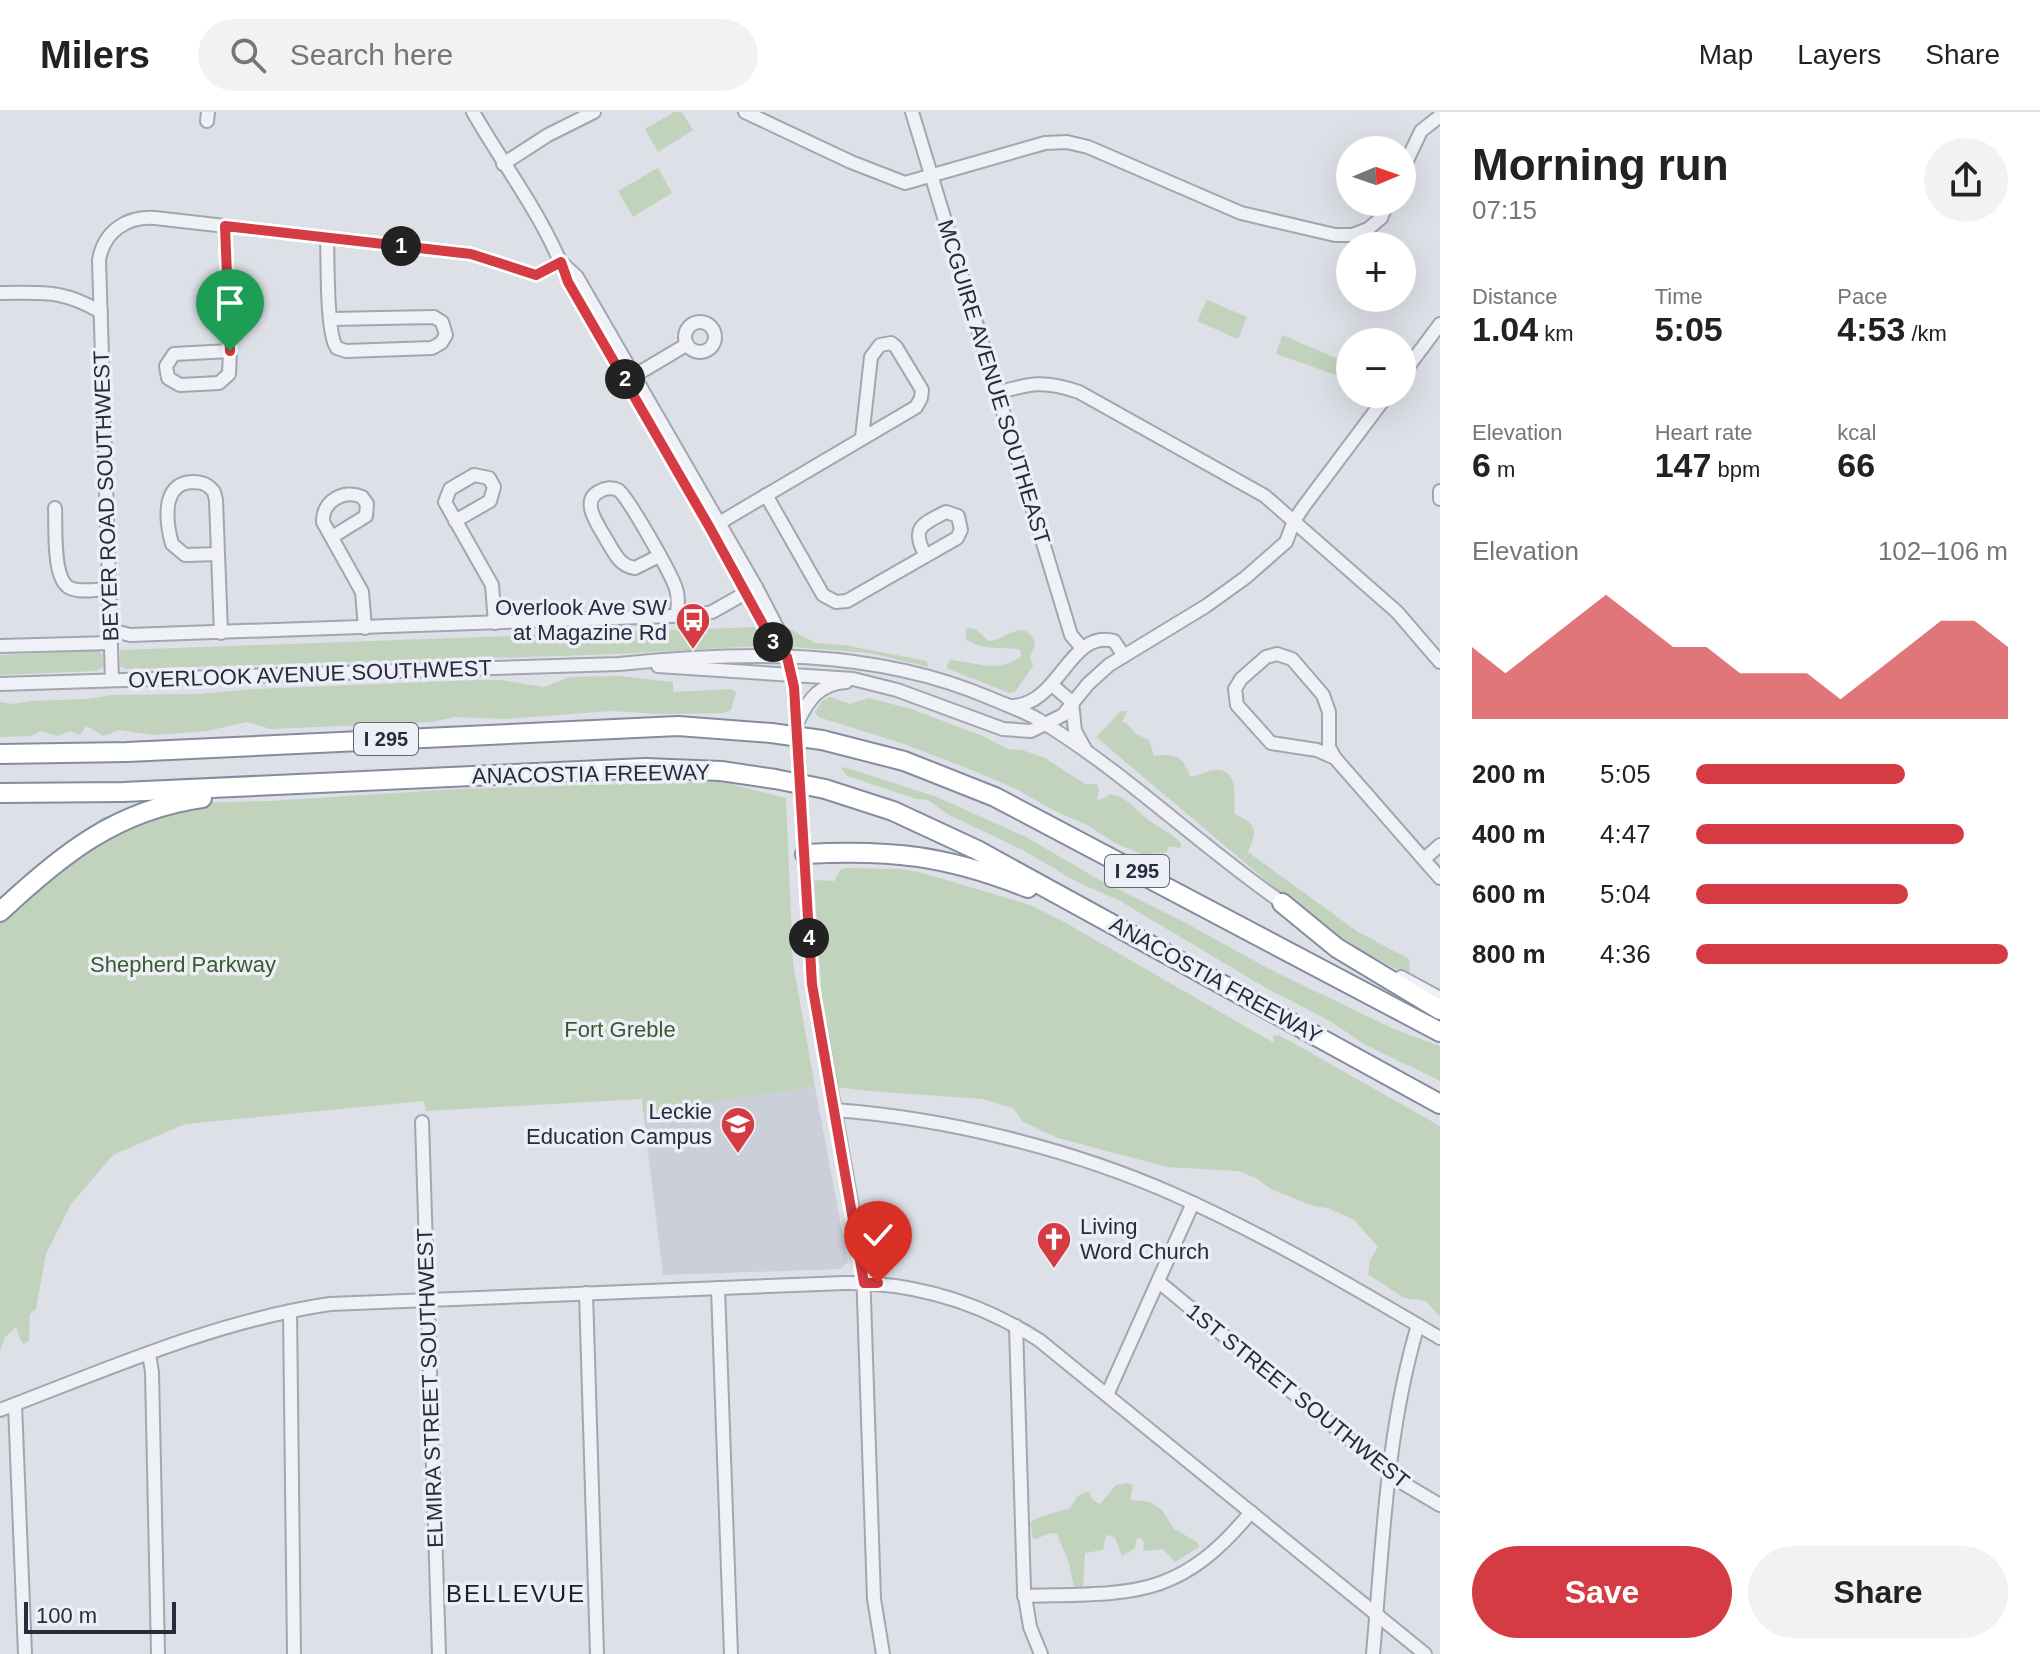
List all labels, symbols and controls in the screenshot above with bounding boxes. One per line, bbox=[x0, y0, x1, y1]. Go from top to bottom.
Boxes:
search box bbox=[198, 19, 758, 91]
icon: search bbox=[226, 33, 270, 77]
text: Milers bbox=[40, 34, 150, 76]
text: Search here bbox=[290, 38, 453, 71]
text: Map bbox=[1699, 39, 1753, 70]
text: Layers bbox=[1797, 39, 1881, 70]
text: Share bbox=[1925, 39, 2000, 70]
north arrow bbox=[1336, 136, 1416, 216]
map controls bbox=[1336, 136, 1416, 408]
button: share bbox=[1924, 138, 2008, 222]
text: Morning run bbox=[1472, 140, 1729, 189]
text: 07:15 bbox=[1472, 195, 1537, 225]
street label: MCGUIRE AVENUE SOUTHEAST bbox=[933, 217, 1055, 547]
pin: 1 bbox=[381, 226, 421, 266]
button: + bbox=[1336, 232, 1416, 312]
text: 1 bbox=[395, 233, 407, 258]
pin bbox=[196, 269, 264, 351]
icon: arrive bbox=[208, 281, 252, 325]
text: Distance bbox=[1472, 284, 1558, 309]
text: Time bbox=[1655, 284, 1703, 309]
text: Pace bbox=[1837, 284, 1887, 309]
text: 1.04 bbox=[1472, 310, 1538, 348]
text: 5:05 bbox=[1655, 310, 1723, 348]
text: 4:53 bbox=[1837, 310, 1905, 348]
text: km bbox=[1538, 321, 1574, 346]
text: /km bbox=[1905, 321, 1947, 346]
button: − bbox=[1336, 328, 1416, 408]
street label: BEYER ROAD SOUTHWEST bbox=[88, 350, 124, 642]
pin: 2 bbox=[605, 359, 645, 399]
text: 2 bbox=[619, 366, 631, 391]
text: Elevation bbox=[1472, 420, 1563, 445]
text: Heart rate bbox=[1655, 420, 1752, 445]
text: kcal bbox=[1837, 420, 1876, 445]
text: 6 bbox=[1472, 446, 1491, 484]
text: 147 bbox=[1655, 446, 1711, 484]
text: 66 bbox=[1837, 446, 1875, 484]
text: m bbox=[1491, 457, 1515, 482]
text: bpm bbox=[1711, 457, 1760, 482]
text: Elevation bbox=[1472, 536, 1579, 566]
text: 102–106 m bbox=[1878, 536, 2008, 566]
place label: Overlook Ave SW at Magazine Rd bbox=[495, 595, 667, 645]
bus stop icon: Overlook Ave SW at Magazine Rd bbox=[674, 601, 712, 651]
pin: 3 bbox=[753, 622, 793, 662]
text: 3 bbox=[767, 629, 779, 654]
street label: OVERLOOK AVENUE SOUTHWEST bbox=[128, 655, 492, 693]
road number: I 295 bbox=[354, 723, 418, 755]
street label: ANACOSTIA FREEWAY bbox=[472, 759, 711, 789]
text: 200 m bbox=[1472, 759, 1546, 789]
text: 5:05 bbox=[1600, 759, 1651, 789]
text: 400 m bbox=[1472, 819, 1546, 849]
text: 4:47 bbox=[1600, 819, 1651, 849]
road number: I 295 bbox=[1105, 855, 1169, 887]
text: 600 m bbox=[1472, 879, 1546, 909]
text: 5:04 bbox=[1600, 879, 1651, 909]
street label: ANACOSTIA FREEWAY bbox=[1106, 911, 1327, 1049]
pin: 4 bbox=[789, 918, 829, 958]
text: 4 bbox=[803, 925, 815, 950]
text: 800 m bbox=[1472, 939, 1546, 969]
text: 4:36 bbox=[1600, 939, 1651, 969]
park label: Shepherd Parkway bbox=[90, 952, 276, 977]
park label: Fort Greble bbox=[564, 1017, 676, 1042]
place label: Leckie Education Campus bbox=[526, 1099, 712, 1149]
school or university icon: Leckie Education Campus bbox=[719, 1105, 757, 1155]
pin bbox=[844, 1201, 912, 1283]
icon: check bbox=[856, 1213, 900, 1257]
place label: Living Word Church bbox=[1080, 1214, 1209, 1264]
church icon: Living Word Church bbox=[1035, 1220, 1073, 1270]
street label: ELMIRA STREET SOUTHWEST bbox=[412, 1228, 448, 1548]
street label: 1ST STREET SOUTHWEST bbox=[1182, 1298, 1414, 1494]
button: Save bbox=[1472, 1546, 1732, 1638]
button: Share bbox=[1748, 1546, 2008, 1638]
district label: BELLEVUE bbox=[446, 1580, 586, 1607]
scale bar bbox=[24, 1598, 176, 1634]
text: 100 m bbox=[36, 1603, 97, 1628]

